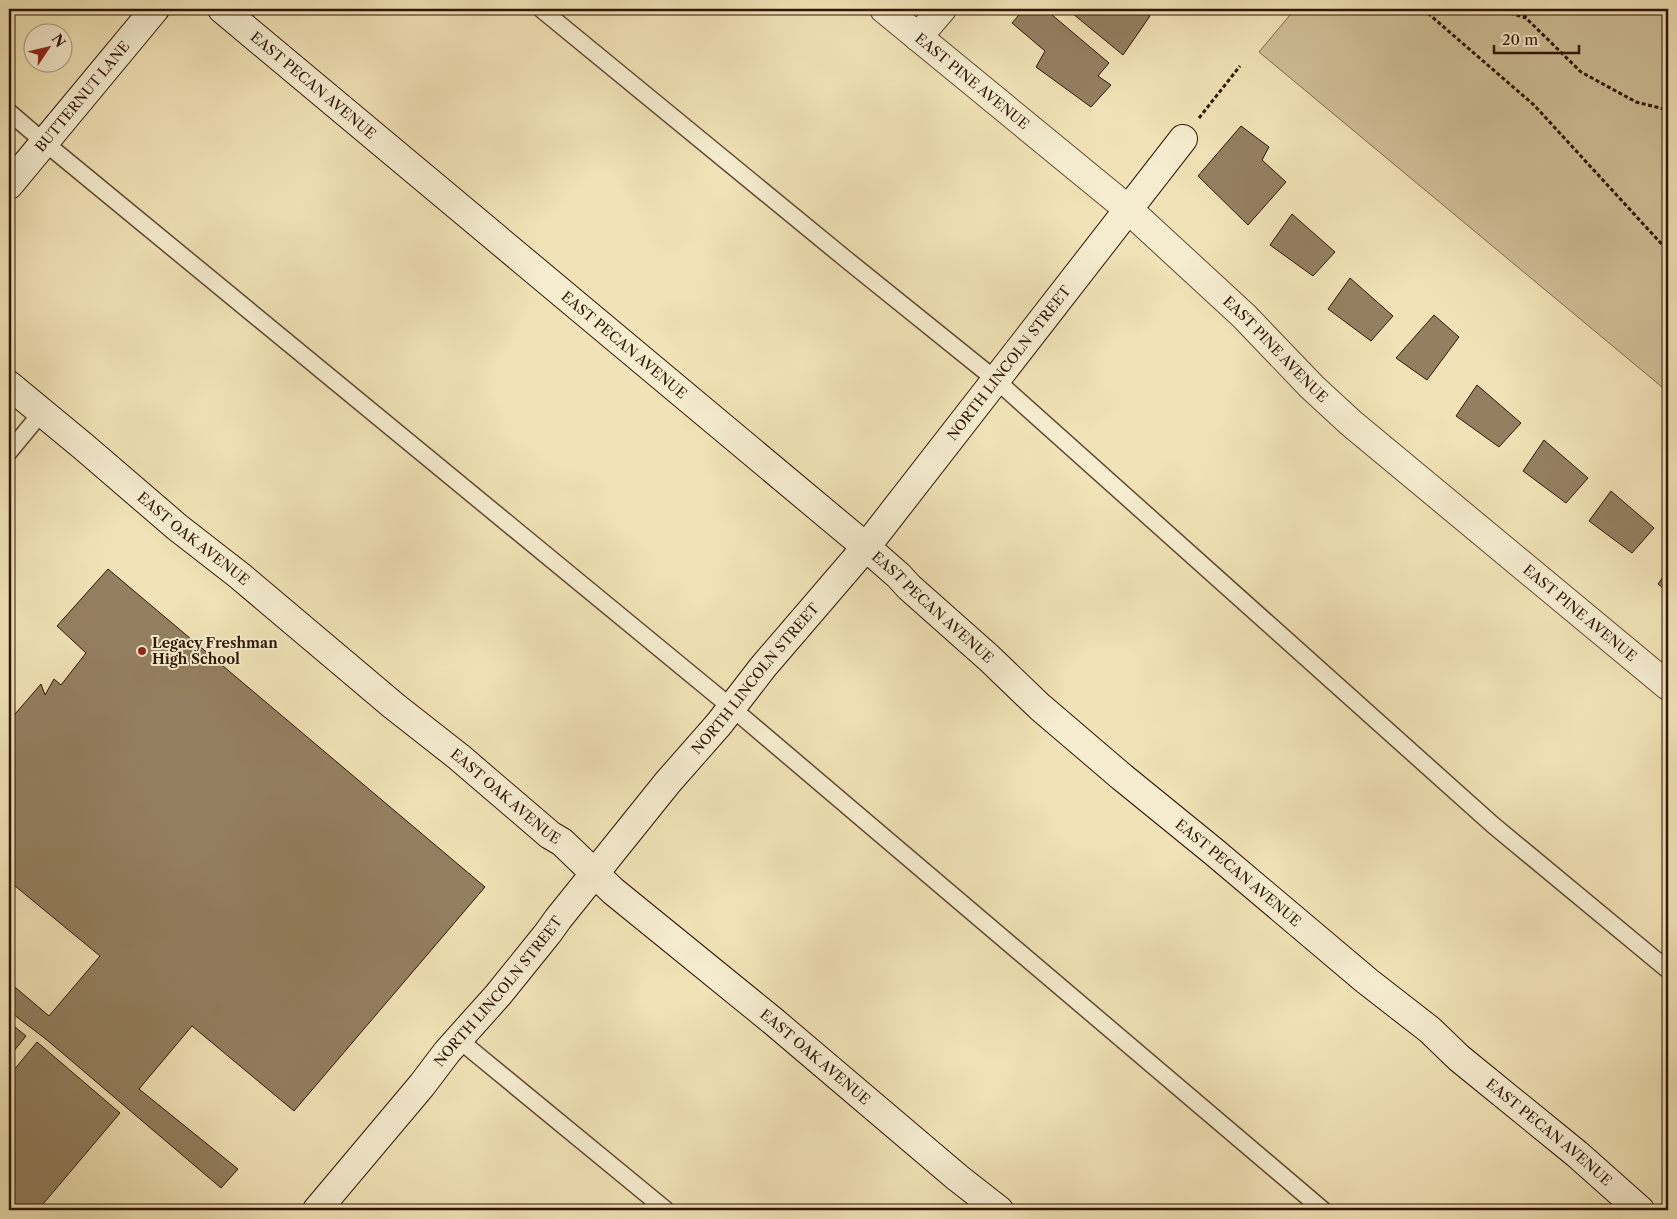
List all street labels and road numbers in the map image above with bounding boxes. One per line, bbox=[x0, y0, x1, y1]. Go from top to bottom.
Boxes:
street label: EAST PECAN AVENUE bbox=[247, 28, 380, 143]
street label: EAST PINE AVENUE bbox=[911, 29, 1033, 133]
street label: BUTTERNUT LANE bbox=[31, 38, 133, 156]
street label: NORTH LINCOLN STREET bbox=[943, 282, 1075, 444]
street label: EAST PECAN AVENUE bbox=[558, 287, 691, 403]
street label: EAST PINE AVENUE bbox=[1219, 292, 1332, 406]
street label: EAST OAK AVENUE bbox=[134, 488, 253, 589]
street label: EAST PECAN AVENUE bbox=[868, 547, 997, 667]
street label: EAST PINE AVENUE bbox=[1519, 561, 1640, 665]
street label: NORTH LINCOLN STREET bbox=[688, 599, 823, 758]
street label: EAST OAK AVENUE bbox=[447, 745, 564, 848]
street label: EAST PECAN AVENUE bbox=[1172, 815, 1305, 930]
street label: NORTH LINCOLN STREET bbox=[430, 912, 566, 1070]
street label: EAST OAK AVENUE bbox=[757, 1005, 874, 1109]
street label: EAST PECAN AVENUE bbox=[1482, 1075, 1615, 1190]

